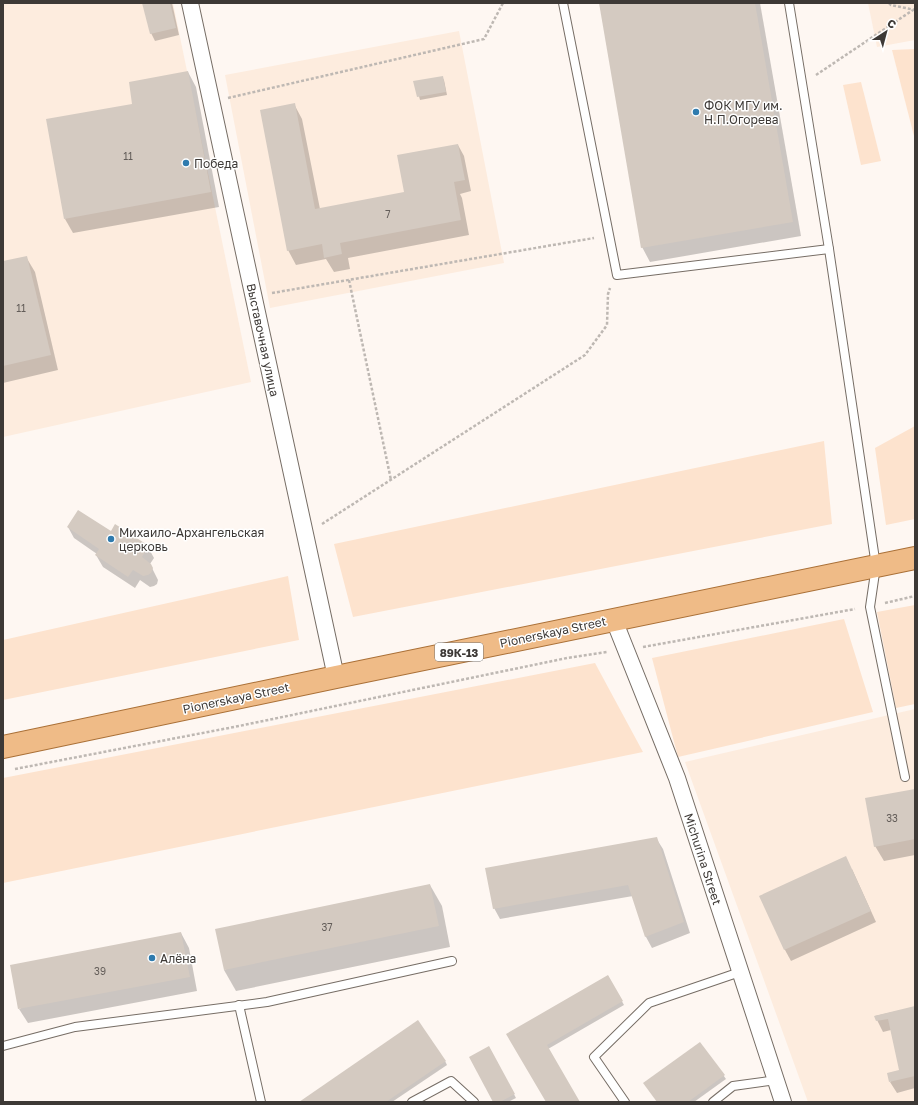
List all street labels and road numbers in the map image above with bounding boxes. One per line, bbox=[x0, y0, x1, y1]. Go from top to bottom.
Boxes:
street label: Выставочная улица bbox=[244, 282, 282, 398]
street label: Pionerskaya Street bbox=[498, 613, 608, 651]
road number: 89К-13 bbox=[435, 643, 483, 661]
street label: Pionerskaya Street bbox=[181, 679, 291, 717]
street label: Michurina Street bbox=[681, 811, 725, 907]

